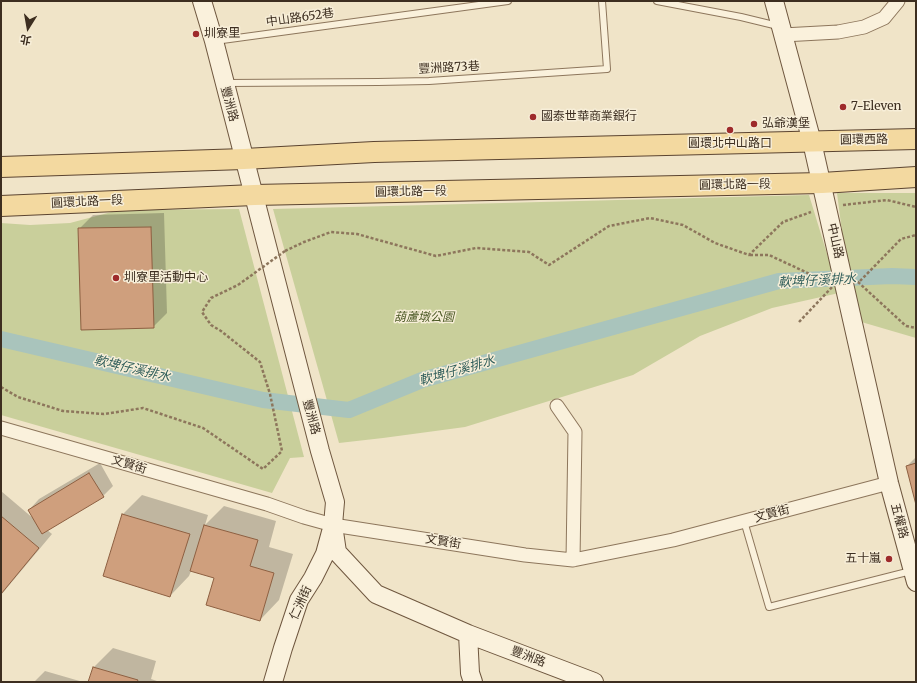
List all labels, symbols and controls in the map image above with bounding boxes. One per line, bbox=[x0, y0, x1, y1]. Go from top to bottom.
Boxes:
street label: 中山路652巷 bbox=[265, 6, 335, 30]
north arrow bbox=[8, 8, 48, 48]
place label: 圳寮里 bbox=[204, 27, 240, 41]
marker: 圳寮里 bbox=[191, 29, 201, 39]
text: 北 bbox=[19, 32, 32, 48]
street label: 豐洲路73巷 bbox=[418, 59, 480, 77]
street label: 豐洲路 bbox=[217, 85, 241, 123]
place label: 7-Eleven bbox=[851, 100, 901, 114]
marker: 7-Eleven bbox=[838, 102, 848, 112]
place label: 國泰世華商業銀行 bbox=[541, 110, 637, 124]
marker: 國泰世華商業銀行 bbox=[528, 112, 538, 122]
place label: 弘爺漢堡 bbox=[762, 117, 810, 131]
marker: 弘爺漢堡 bbox=[749, 119, 759, 129]
marker: 圓環北中山路口 bbox=[725, 125, 735, 135]
street label: 圓環西路 bbox=[840, 132, 888, 148]
place label: 圓環北中山路口 bbox=[688, 137, 772, 151]
street label: 圓環北路一段 bbox=[699, 177, 771, 193]
street label: 圓環北路一段 bbox=[375, 184, 447, 200]
street label: 圓環北路一段 bbox=[51, 193, 123, 211]
street label: 中山路 bbox=[824, 222, 846, 260]
place label: 圳寮里活動中心 bbox=[124, 271, 208, 285]
water label: 軟埤仔溪排水 bbox=[778, 271, 856, 291]
marker: 圳寮里活動中心 bbox=[111, 273, 121, 283]
park label: 葫蘆墩公園 bbox=[394, 311, 454, 325]
water label: 軟埤仔溪排水 bbox=[92, 353, 172, 385]
water label: 軟埤仔溪排水 bbox=[417, 353, 497, 389]
street label: 豐洲路 bbox=[299, 398, 323, 436]
street label: 文賢街 bbox=[110, 453, 148, 477]
street label: 文賢街 bbox=[753, 502, 791, 526]
street label: 五權路 bbox=[887, 502, 911, 540]
street label: 文賢街 bbox=[424, 532, 462, 552]
place label: 五十嵐 bbox=[845, 552, 881, 566]
marker: 五十嵐 bbox=[884, 554, 894, 564]
street label: 仁洲街 bbox=[287, 584, 315, 622]
street label: 豐洲路 bbox=[509, 644, 547, 670]

